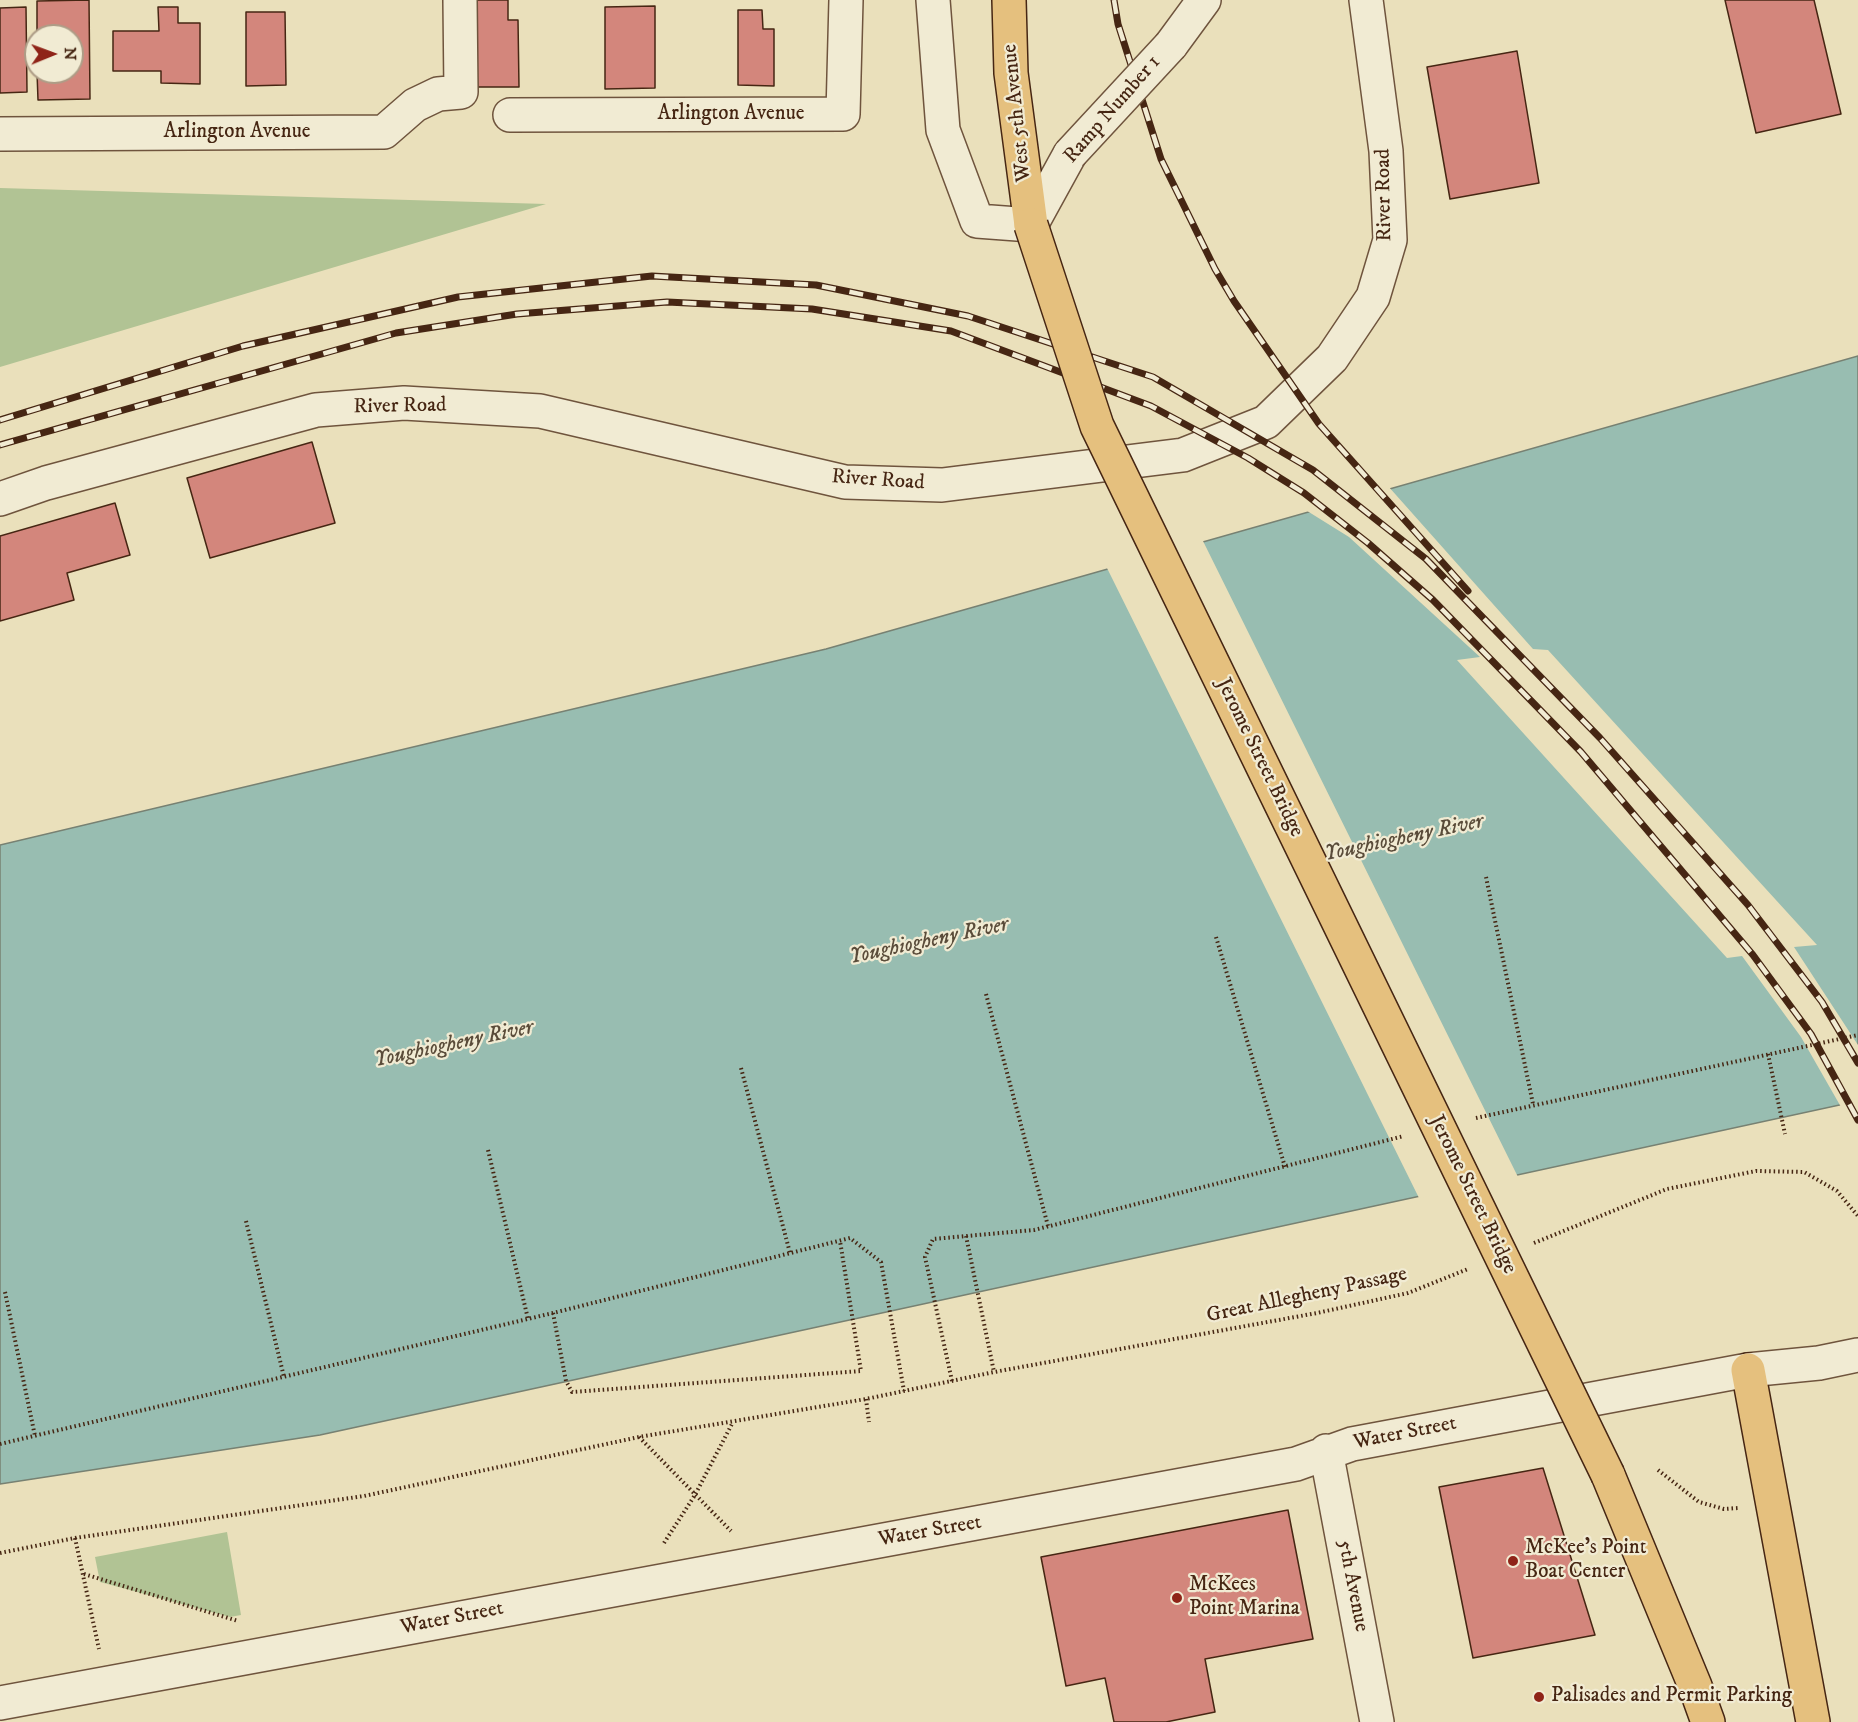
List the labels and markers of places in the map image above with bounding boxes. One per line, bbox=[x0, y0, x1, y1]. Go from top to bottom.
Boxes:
place label: McKee's Point Boat Center bbox=[1525, 1536, 1646, 1586]
marker: McKee's Point Boat Center bbox=[1506, 1554, 1520, 1568]
place label: McKees Point Marina bbox=[1189, 1573, 1300, 1623]
marker: McKees Point Marina bbox=[1170, 1591, 1184, 1605]
place label: Palisades and Permit Parking bbox=[1551, 1684, 1792, 1710]
marker: Palisades and Permit Parking bbox=[1532, 1690, 1546, 1704]

